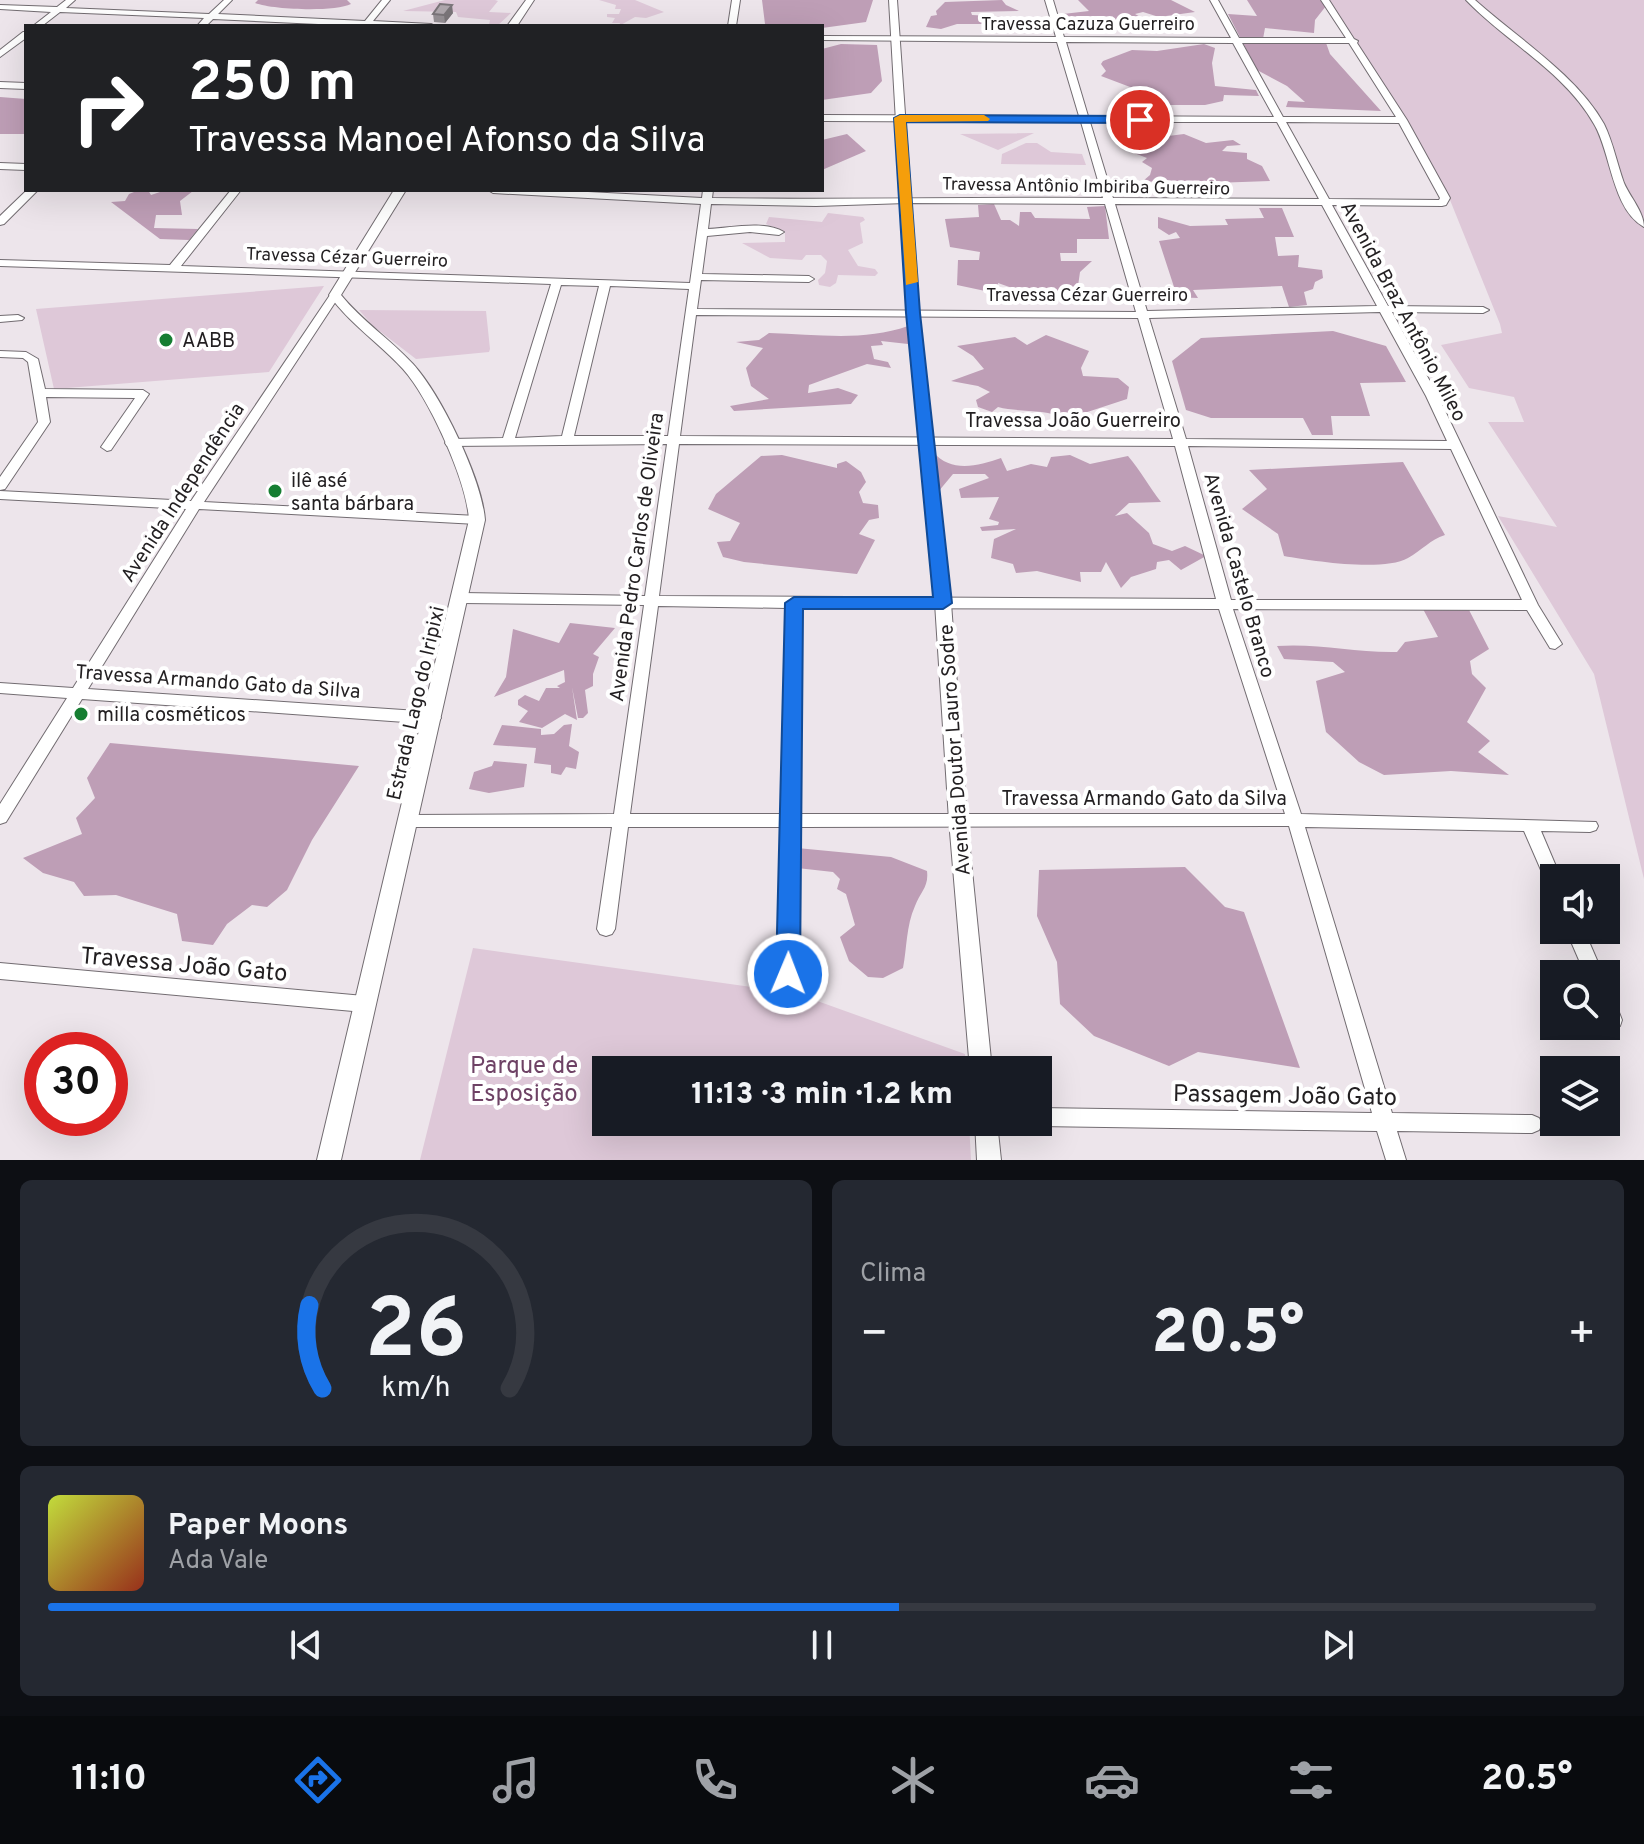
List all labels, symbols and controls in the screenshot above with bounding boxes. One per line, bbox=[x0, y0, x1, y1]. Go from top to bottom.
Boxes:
street label: Travessa Cazuza Guerreiro bbox=[981, 14, 1195, 37]
text: 250 m bbox=[188, 50, 356, 120]
icon: right bbox=[56, 56, 160, 160]
pin bbox=[1106, 86, 1174, 154]
icon: arrive bbox=[1118, 98, 1162, 142]
text: Travessa Manoel Afonso da Silva bbox=[188, 119, 705, 165]
street label: Travessa Antônio Imbiriba Guerreiro bbox=[942, 173, 1230, 202]
street label: Avenida Braz Antônio Mileo bbox=[1333, 197, 1471, 426]
street label: Travessa Cézar Guerreiro bbox=[246, 243, 448, 274]
street label: Travessa Cézar Guerreiro bbox=[986, 285, 1188, 308]
place label: AABB bbox=[182, 329, 235, 355]
marker: AABB bbox=[157, 331, 175, 349]
street label: Avenida Independência bbox=[116, 398, 252, 588]
street label: Travessa João Guerreiro bbox=[965, 409, 1181, 435]
street label: Avenida Pedro Carlos de Oliveira bbox=[605, 411, 671, 704]
place label: ilê asé santa bárbara bbox=[291, 469, 414, 518]
street label: Avenida Castelo Branco bbox=[1196, 470, 1280, 681]
marker: ilê asé santa bárbara bbox=[266, 482, 284, 500]
street label: Estrada Lago do Iripixi bbox=[382, 604, 452, 803]
street label: Avenida Doutor Lauro Sodre bbox=[934, 623, 978, 876]
street label: Travessa Armando Gato da Silva bbox=[75, 660, 361, 706]
place label: milla cosméticos bbox=[97, 703, 246, 729]
marker: milla cosméticos bbox=[72, 705, 90, 723]
street label: Travessa Armando Gato da Silva bbox=[1001, 787, 1287, 813]
map controls bbox=[1540, 864, 1620, 1136]
button: sound bbox=[1540, 864, 1620, 944]
position arrow bbox=[746, 932, 830, 1016]
street label: Travessa João Gato bbox=[79, 942, 289, 990]
button: search bbox=[1540, 960, 1620, 1040]
speed limit sign: 30 bbox=[24, 1032, 128, 1136]
park label: Parque de Esposição bbox=[470, 1052, 578, 1110]
button: layers bbox=[1540, 1056, 1620, 1136]
text: 11:13 · 3 min · 1.2 km bbox=[691, 1077, 953, 1114]
street label: Passagem João Gato bbox=[1173, 1080, 1397, 1114]
text: Clima bbox=[860, 1258, 926, 1291]
text: 26 bbox=[365, 1282, 467, 1387]
text: 20.5° bbox=[1152, 1298, 1304, 1374]
text: − bbox=[860, 1308, 888, 1364]
text: + bbox=[1568, 1308, 1596, 1364]
text: km/h bbox=[381, 1371, 451, 1407]
text: Paper Moons bbox=[168, 1508, 348, 1545]
text: Ada Vale bbox=[168, 1545, 268, 1578]
icon: previous bbox=[284, 1623, 328, 1667]
icon: pause bbox=[800, 1623, 844, 1667]
icon: next bbox=[1316, 1623, 1360, 1667]
icon: directions bbox=[290, 1752, 346, 1808]
icon: music bbox=[488, 1752, 544, 1808]
icon: phone bbox=[687, 1752, 743, 1808]
icon: climate bbox=[885, 1752, 941, 1808]
icon: car bbox=[1084, 1752, 1140, 1808]
icon: filters bbox=[1283, 1752, 1339, 1808]
text: 11:10 bbox=[71, 1757, 147, 1803]
text: 20.5° bbox=[1481, 1757, 1573, 1803]

